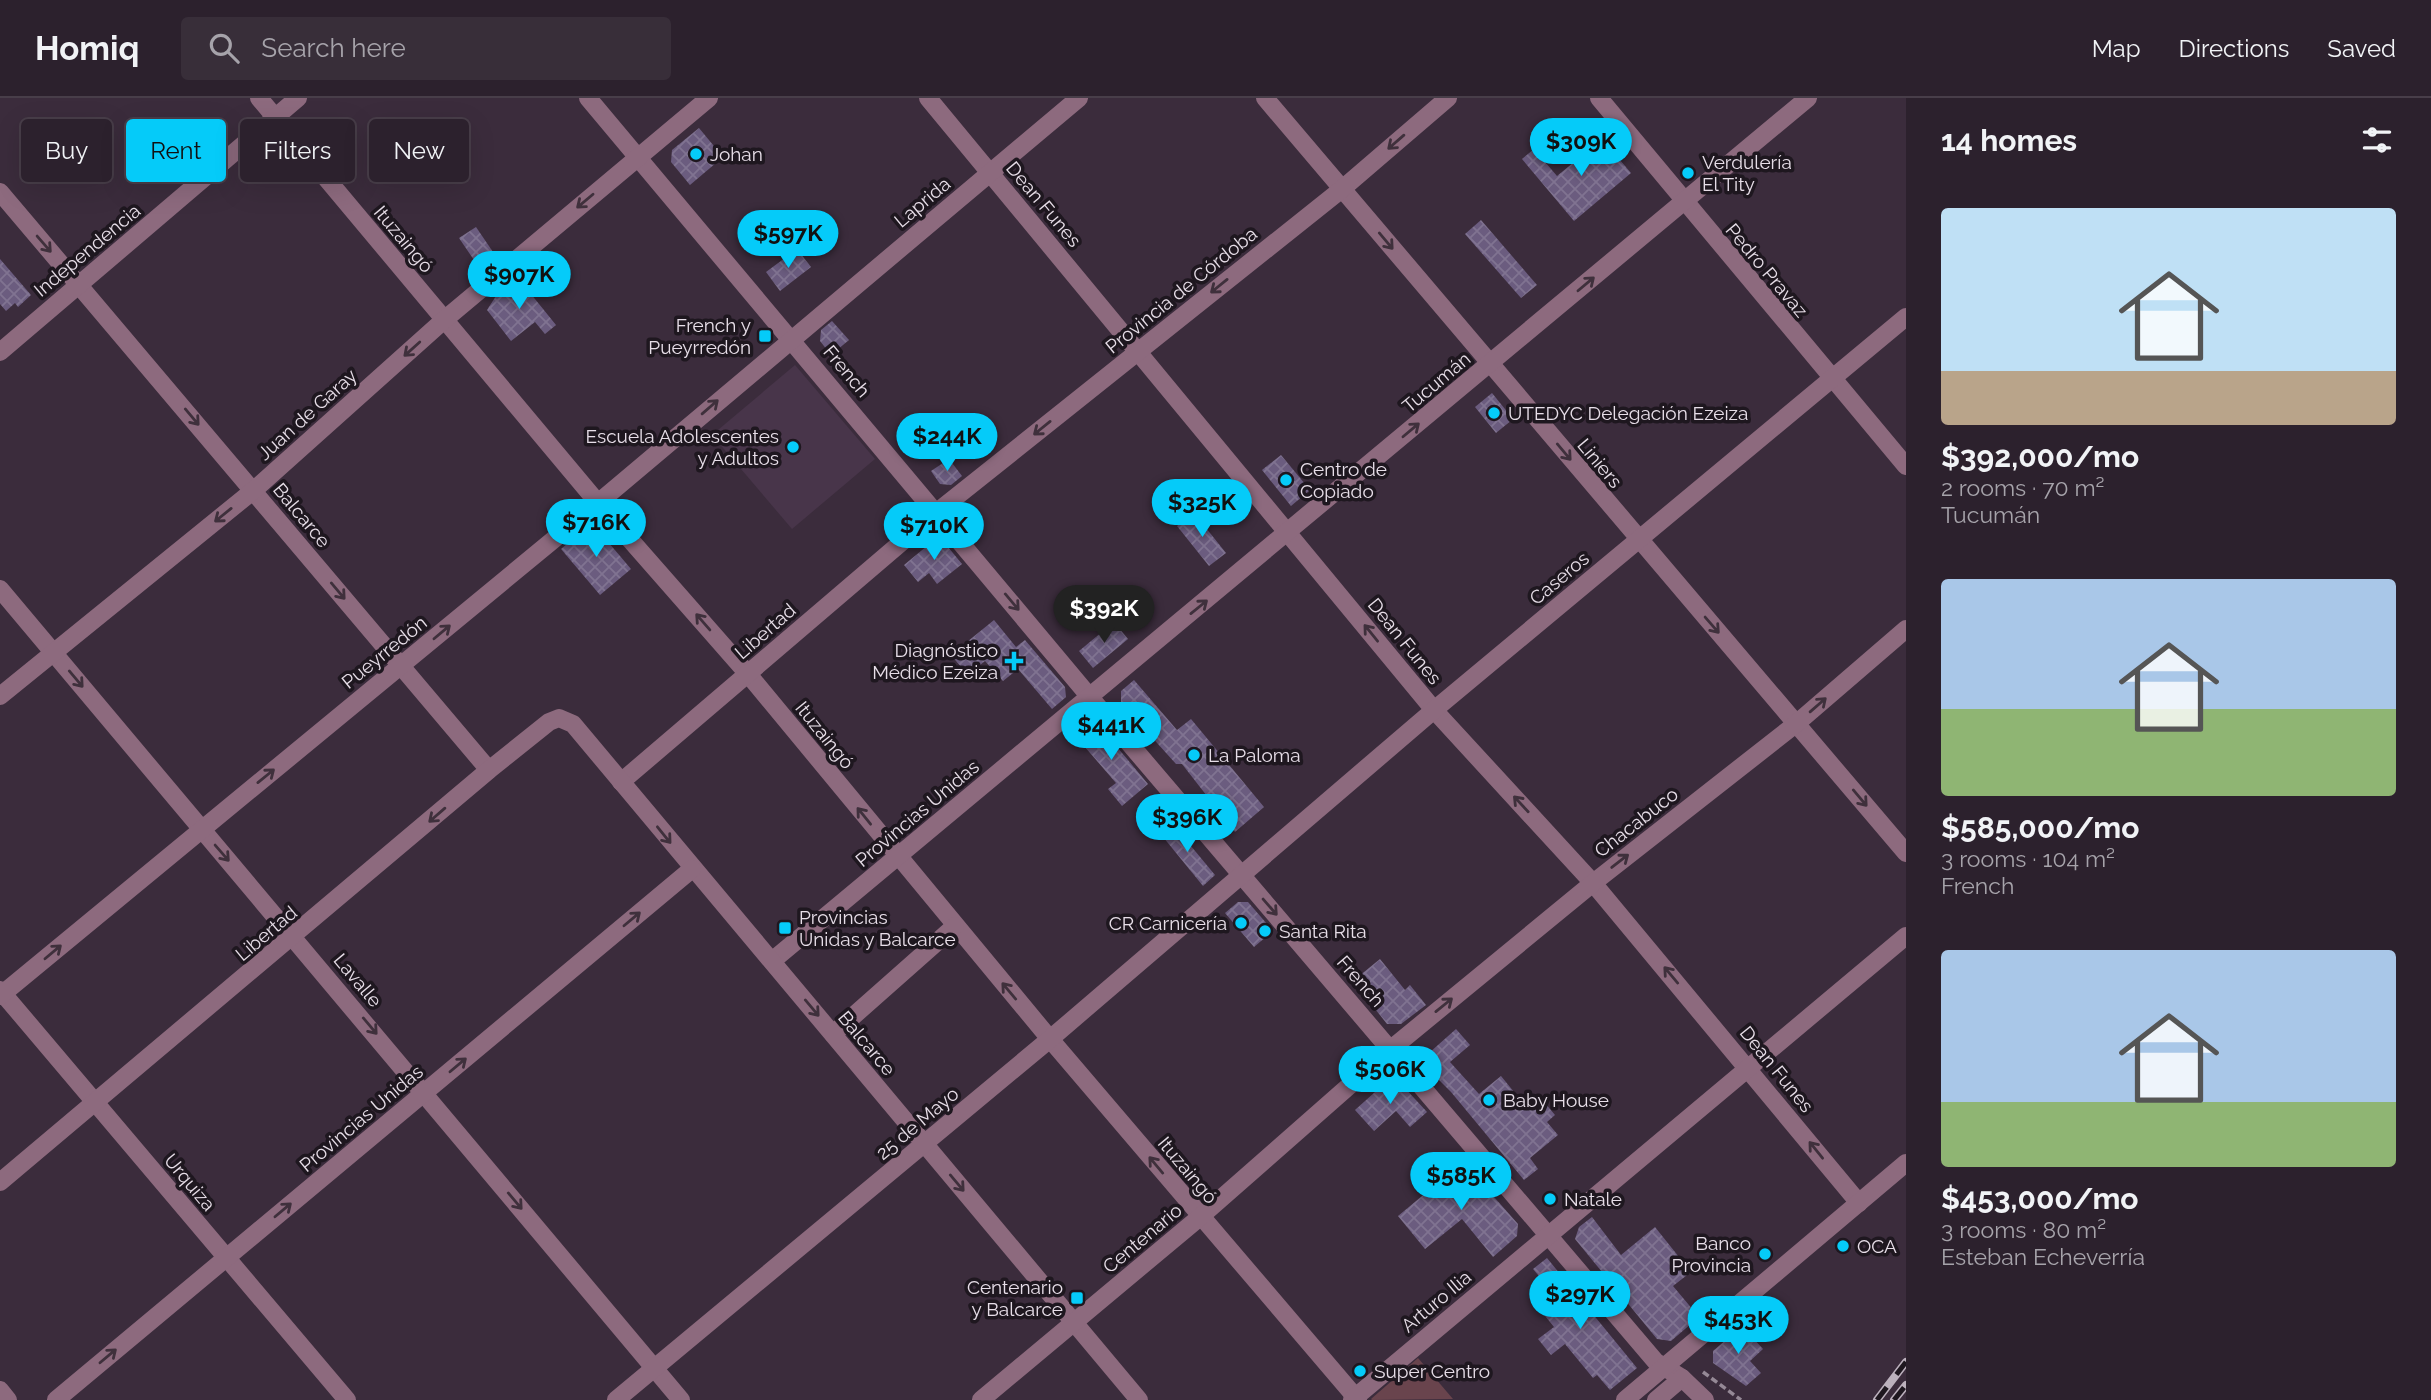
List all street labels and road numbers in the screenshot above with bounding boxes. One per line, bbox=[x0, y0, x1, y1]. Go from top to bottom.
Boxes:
street label: Dean Funes bbox=[1002, 157, 1086, 251]
street label: Laprida bbox=[890, 172, 954, 232]
street label: Independencia bbox=[29, 199, 145, 301]
street label: Ituzaingó bbox=[370, 201, 438, 277]
street label: Pedro Pravaz bbox=[1722, 219, 1812, 321]
street label: Provincia de Córdoba bbox=[1101, 222, 1261, 358]
street label: French bbox=[819, 341, 875, 401]
street label: Tucumán bbox=[1398, 347, 1474, 417]
street label: Juan de Garay bbox=[253, 364, 361, 464]
street label: Liniers bbox=[1573, 434, 1627, 492]
street label: Balcarce bbox=[269, 479, 335, 551]
street label: Caseros bbox=[1525, 547, 1593, 609]
street label: Dean Funes bbox=[1364, 594, 1446, 688]
street label: Libertad bbox=[730, 599, 800, 663]
street label: Pueyrredón bbox=[337, 611, 431, 693]
street label: Ituzaingó bbox=[791, 697, 859, 773]
street label: Provincias Unidas bbox=[851, 755, 983, 871]
street label: Chacabuco bbox=[1590, 783, 1682, 861]
street label: Libertad bbox=[231, 901, 301, 965]
street label: Lavalle bbox=[329, 949, 387, 1011]
street label: French bbox=[1333, 951, 1389, 1011]
street label: Balcarce bbox=[834, 1007, 900, 1079]
street label: Dean Funes bbox=[1736, 1022, 1818, 1116]
street label: Provincias Unidas bbox=[295, 1060, 427, 1176]
street label: 25 de Mayo bbox=[871, 1082, 963, 1164]
street label: Ituzaingó bbox=[1154, 1132, 1222, 1208]
street label: Urquiza bbox=[160, 1149, 220, 1215]
street label: Centenario bbox=[1098, 1199, 1186, 1277]
street label: Arturo Ilia bbox=[1397, 1266, 1475, 1336]

